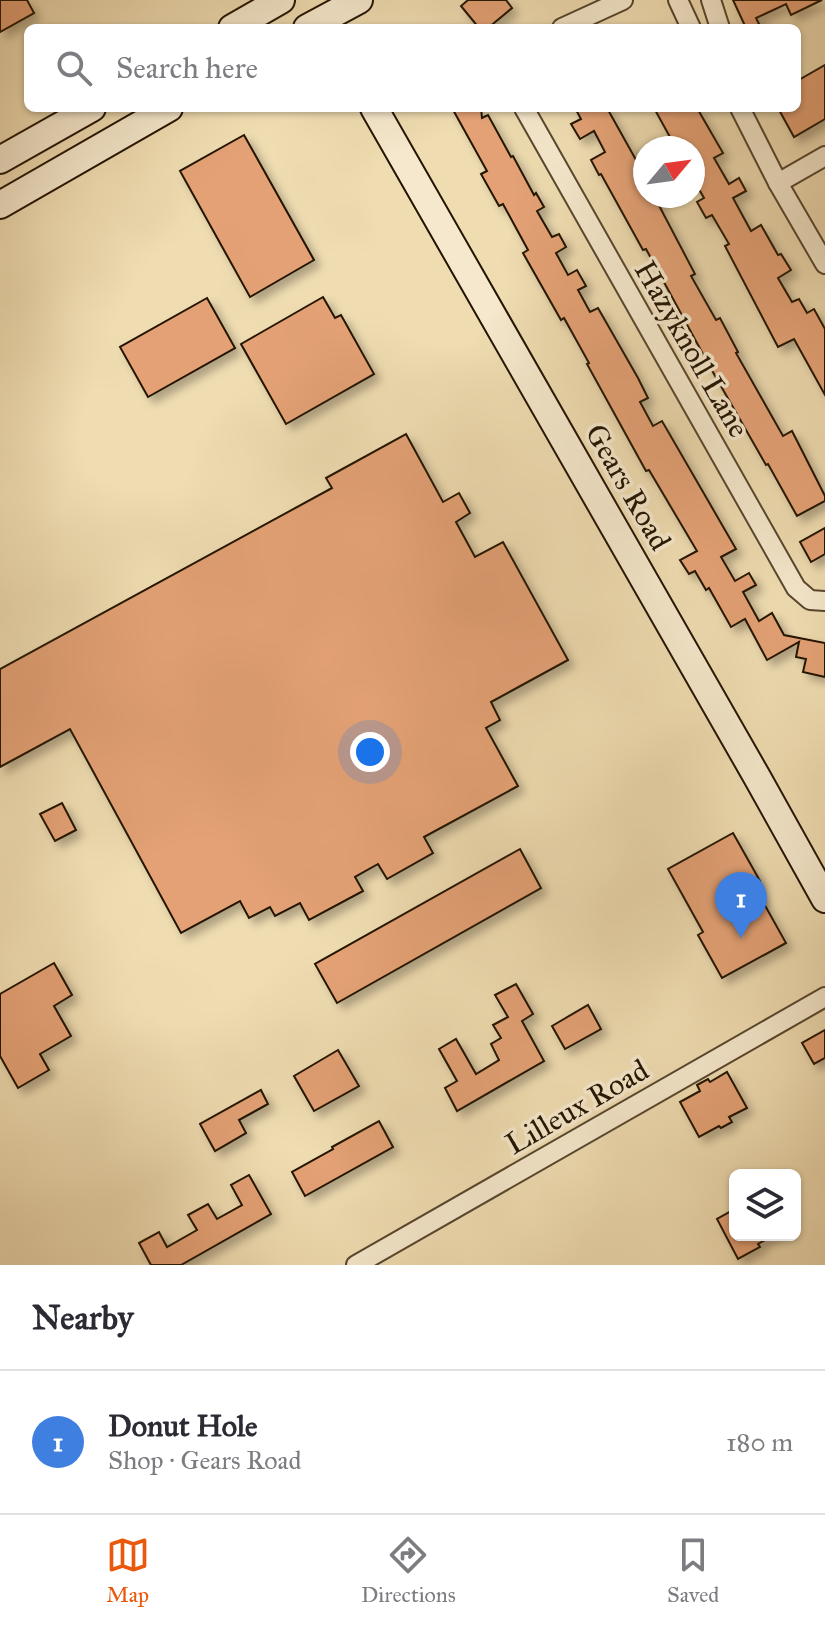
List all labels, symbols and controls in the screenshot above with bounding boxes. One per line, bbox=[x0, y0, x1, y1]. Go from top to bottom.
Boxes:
search box bbox=[24, 24, 801, 112]
icon: search bbox=[52, 46, 96, 90]
text: Search here bbox=[116, 50, 258, 86]
north arrow bbox=[633, 136, 705, 208]
street label: Hazyknoll Lane bbox=[627, 254, 757, 444]
street label: Gears Road bbox=[577, 418, 679, 556]
your location bbox=[350, 732, 390, 772]
pin: 1 bbox=[715, 872, 767, 938]
street label: Lilleux Road bbox=[499, 1052, 655, 1162]
map controls bbox=[729, 1169, 801, 1241]
button: layers bbox=[729, 1169, 801, 1241]
text: Nearby bbox=[32, 1297, 134, 1338]
text: Donut Hole bbox=[108, 1408, 257, 1444]
text: 1 bbox=[53, 1426, 63, 1458]
text: 180 m bbox=[726, 1426, 793, 1458]
text: Shop · Gears Road bbox=[108, 1444, 302, 1476]
tab: Map bbox=[106, 1533, 150, 1608]
tab: Directions bbox=[361, 1533, 456, 1608]
tab: Saved bbox=[667, 1533, 719, 1608]

